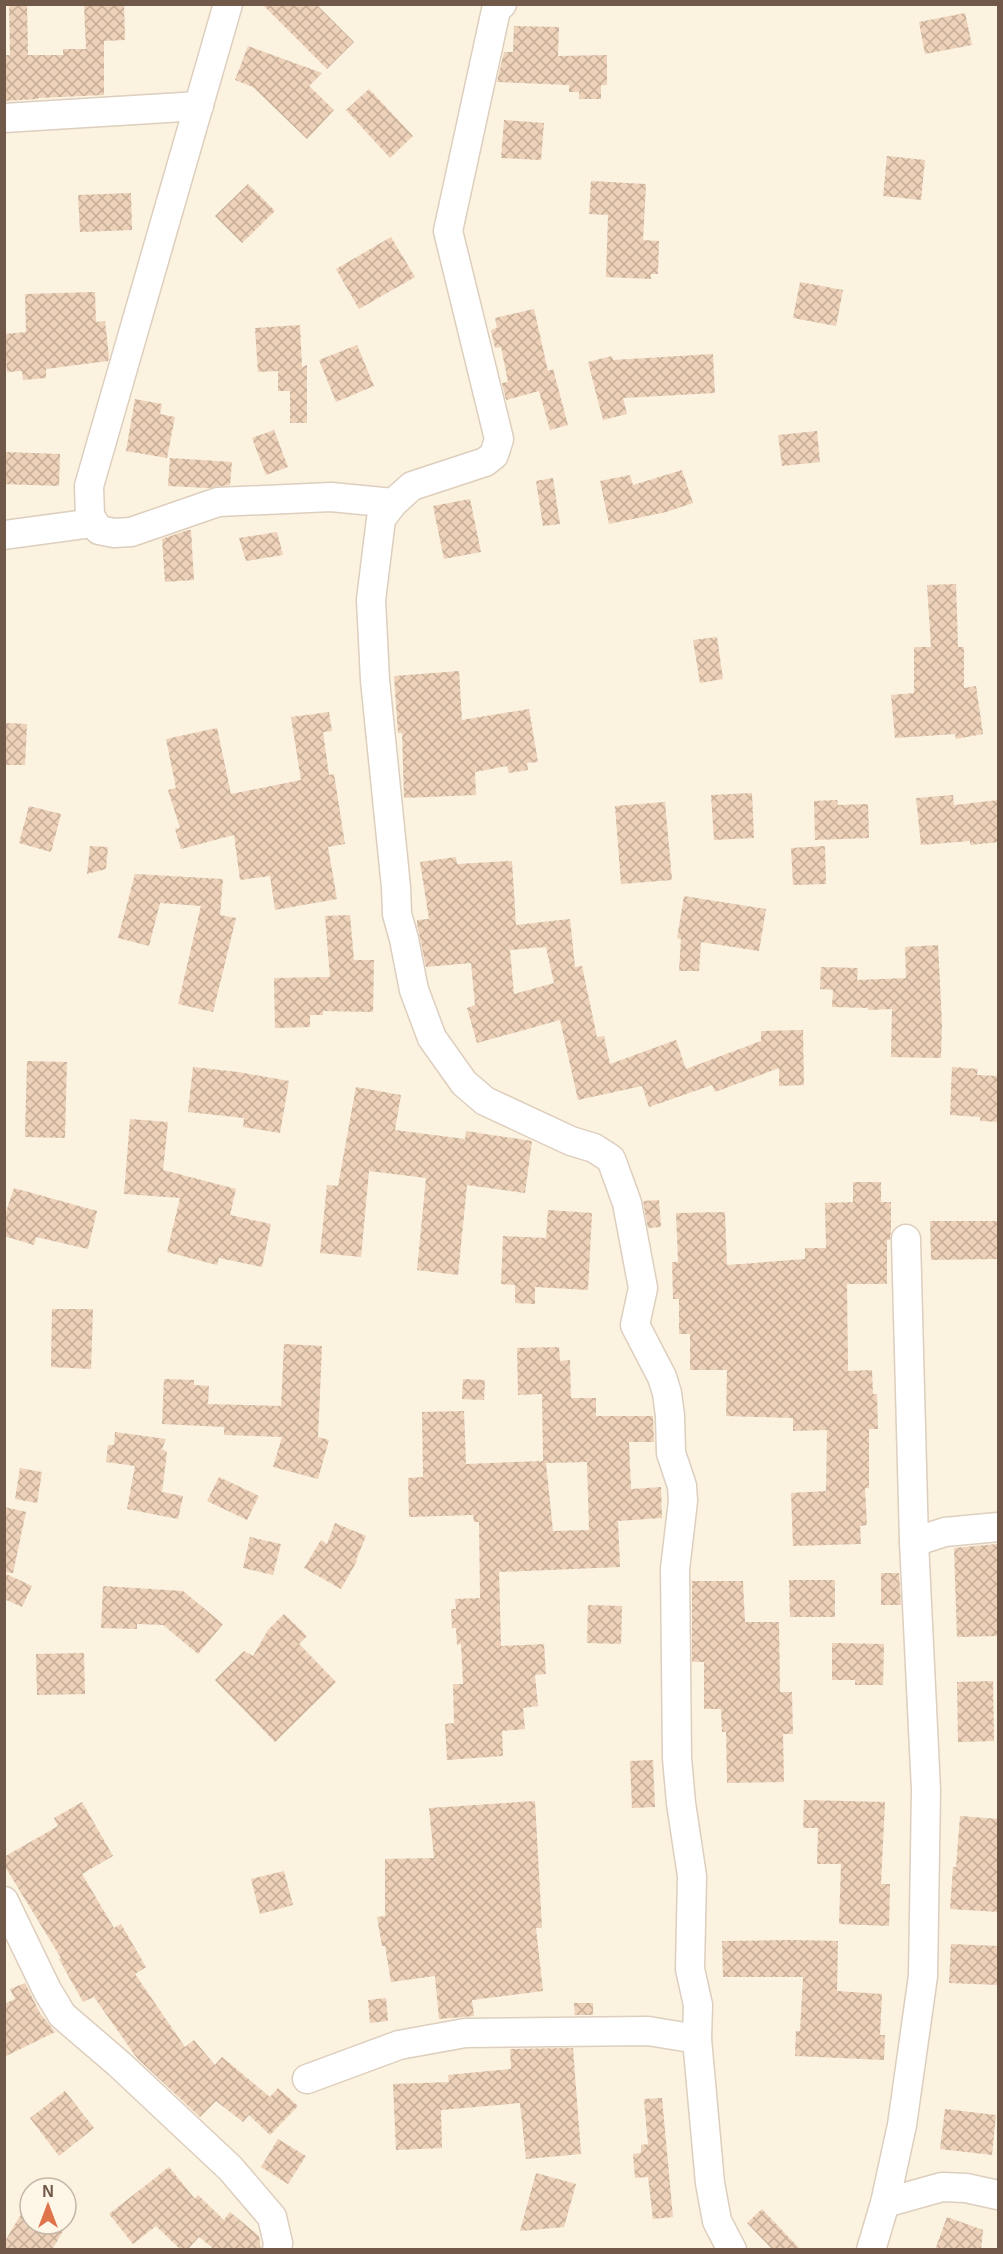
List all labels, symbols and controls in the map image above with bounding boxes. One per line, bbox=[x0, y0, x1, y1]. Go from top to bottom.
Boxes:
north arrow bbox=[18, 2176, 78, 2236]
text: N bbox=[42, 2183, 54, 2200]

